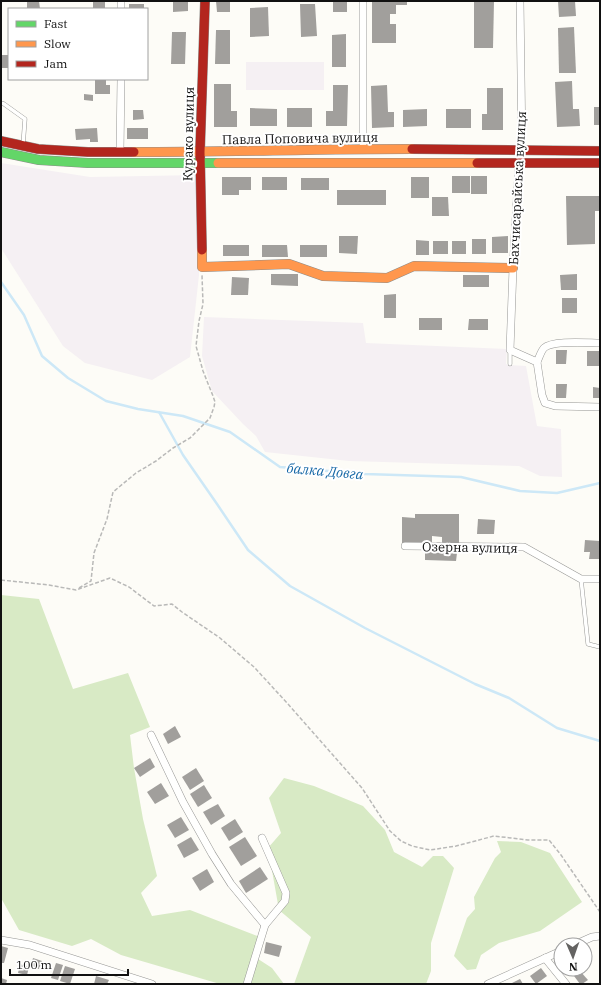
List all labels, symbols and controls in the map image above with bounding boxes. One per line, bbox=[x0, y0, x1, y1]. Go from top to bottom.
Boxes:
legend bbox=[8, 8, 148, 80]
text: Fast bbox=[44, 16, 68, 31]
text: Slow bbox=[44, 36, 71, 51]
text: Jam bbox=[44, 56, 68, 71]
street label: Курако вулиця bbox=[179, 87, 198, 181]
street label: Бахчисарайська вулиця bbox=[505, 111, 530, 266]
street label: Павла Поповича вулиця bbox=[222, 129, 378, 148]
water label: балка Довга bbox=[286, 459, 364, 483]
street label: Озерна вулиця bbox=[422, 538, 518, 557]
north arrow bbox=[553, 937, 593, 977]
scale bar bbox=[10, 951, 128, 977]
text: 100 m bbox=[16, 957, 52, 972]
text: N bbox=[568, 960, 578, 974]

